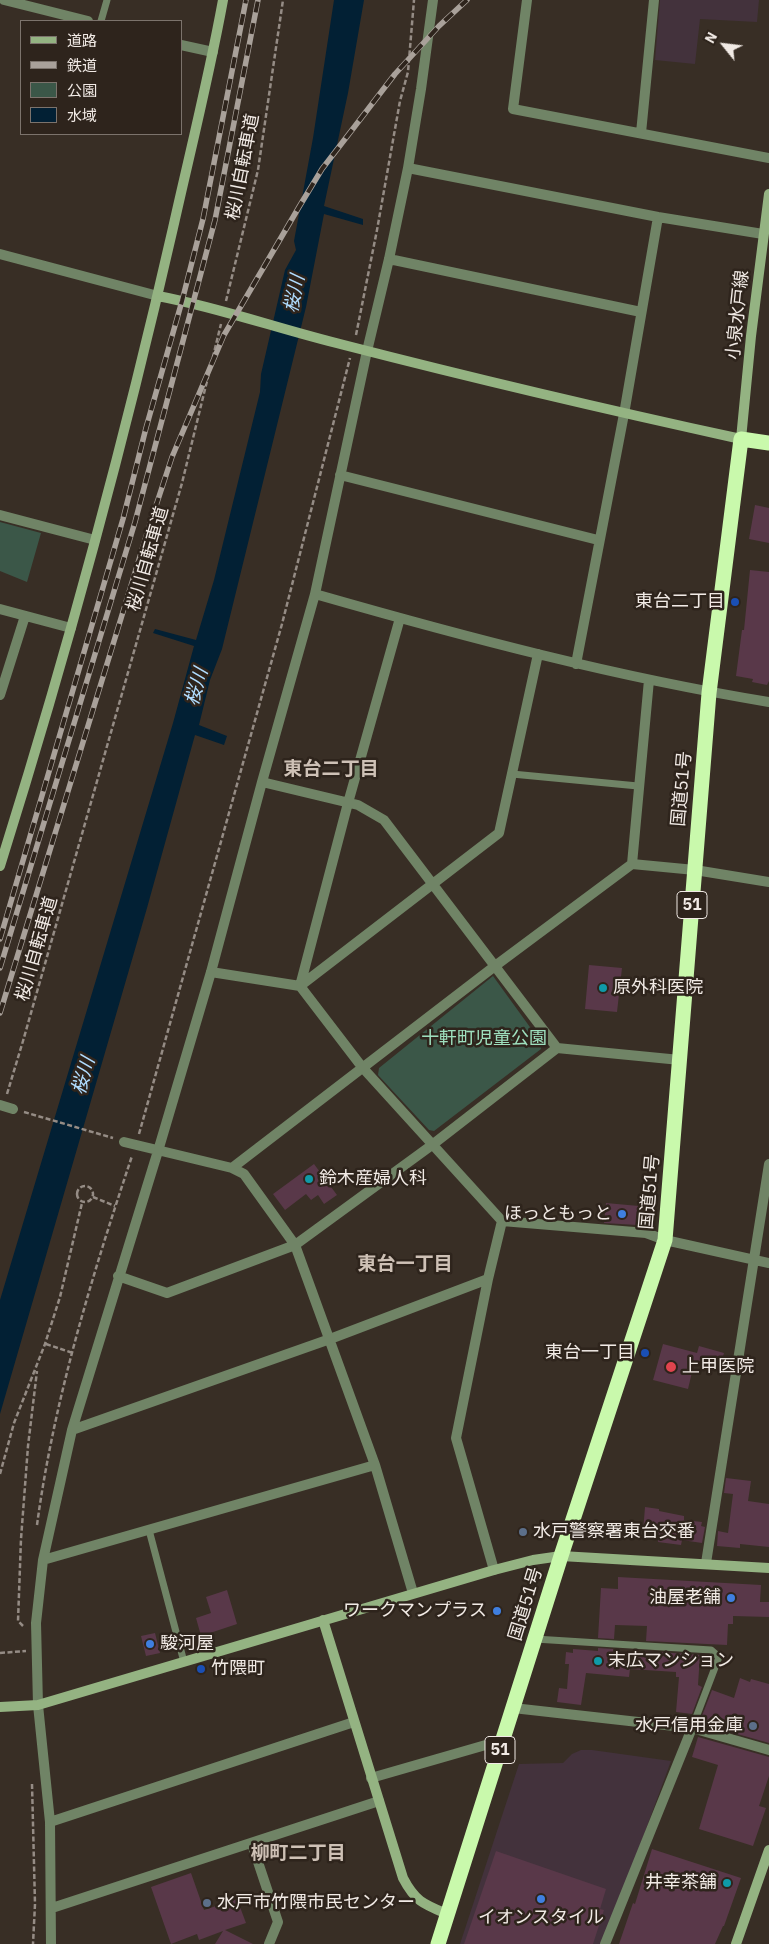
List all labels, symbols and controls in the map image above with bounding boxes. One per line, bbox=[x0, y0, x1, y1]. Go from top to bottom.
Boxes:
legend bbox=[20, 20, 182, 135]
north arrow bbox=[699, 20, 749, 70]
text: N bbox=[701, 29, 721, 47]
text: 道路 bbox=[67, 31, 97, 50]
text: 鉄道 bbox=[67, 56, 97, 75]
text: 公園 bbox=[67, 81, 97, 100]
text: 水域 bbox=[67, 106, 97, 125]
street label: 桜川自転車道 bbox=[222, 112, 264, 222]
street label: 小泉水戸線 bbox=[723, 269, 753, 361]
water label: 桜川 bbox=[280, 273, 310, 315]
street label: 桜川自転車道 bbox=[123, 504, 173, 614]
place label: 東台二丁目 bbox=[635, 591, 725, 613]
marker: 東台二丁目 bbox=[729, 596, 741, 608]
water label: 桜川 bbox=[181, 666, 213, 708]
street label: 国道51号 bbox=[668, 750, 696, 828]
district label: 東台二丁目 bbox=[284, 759, 378, 781]
road number: 51 bbox=[677, 892, 707, 918]
street label: 桜川自転車道 bbox=[12, 894, 62, 1004]
place label: 原外科医院 bbox=[613, 977, 703, 999]
marker: 原外科医院 bbox=[597, 982, 609, 994]
park label: 十軒町児童公園 bbox=[421, 1028, 547, 1050]
water label: 桜川 bbox=[68, 1055, 100, 1097]
street label: 国道51号 bbox=[636, 1153, 664, 1231]
place label: 鈴木産婦人科 bbox=[319, 1168, 427, 1190]
marker: 鈴木産婦人科 bbox=[303, 1173, 315, 1185]
place label: ほっともっと bbox=[504, 1203, 612, 1225]
marker: ほっともっと bbox=[616, 1208, 628, 1220]
district label: 東台一丁目 bbox=[358, 1254, 452, 1276]
place label: 東台一丁目 bbox=[545, 1342, 635, 1364]
marker: 東台一丁目 bbox=[639, 1347, 651, 1359]
place label: 上甲医院 bbox=[682, 1356, 754, 1378]
marker: 上甲医院 bbox=[664, 1360, 678, 1374]
place label: 水戸警察署東台交番 bbox=[533, 1521, 695, 1543]
marker: 水戸警察署東台交番 bbox=[517, 1526, 529, 1538]
street label: 国道51号 bbox=[505, 1565, 547, 1643]
place label: 油屋老舗 bbox=[649, 1587, 721, 1609]
marker: 油屋老舗 bbox=[725, 1592, 737, 1604]
place label: ワークマンプラス bbox=[343, 1600, 487, 1622]
marker: ワークマンプラス bbox=[491, 1605, 503, 1617]
place label: 駿河屋 bbox=[160, 1633, 214, 1655]
marker: 駿河屋 bbox=[144, 1638, 156, 1650]
place label: 末広マンション bbox=[608, 1650, 734, 1672]
marker: 末広マンション bbox=[592, 1655, 604, 1667]
place label: 竹隈町 bbox=[211, 1658, 265, 1680]
marker: 竹隈町 bbox=[195, 1663, 207, 1675]
place label: 水戸信用金庫 bbox=[635, 1715, 743, 1737]
marker: 水戸信用金庫 bbox=[747, 1720, 759, 1732]
road number: 51 bbox=[485, 1736, 515, 1764]
district label: 柳町二丁目 bbox=[251, 1843, 345, 1865]
place label: 井幸茶舗 bbox=[645, 1872, 717, 1894]
marker: 井幸茶舗 bbox=[721, 1877, 733, 1889]
place label: 水戸市竹隈市民センター bbox=[217, 1892, 415, 1914]
marker: イオンスタイル bbox=[535, 1893, 547, 1905]
marker: 水戸市竹隈市民センター bbox=[201, 1897, 213, 1909]
place label: イオンスタイル bbox=[478, 1907, 604, 1929]

